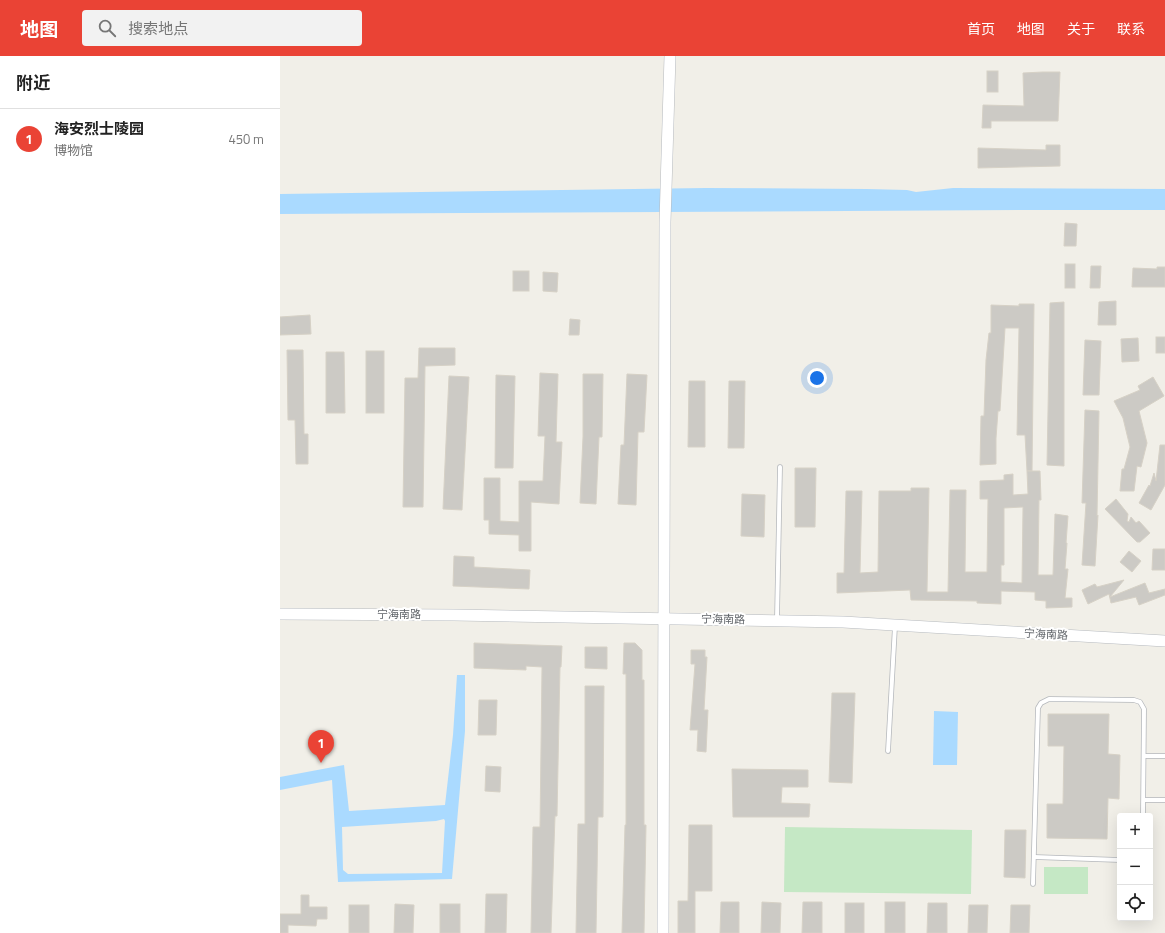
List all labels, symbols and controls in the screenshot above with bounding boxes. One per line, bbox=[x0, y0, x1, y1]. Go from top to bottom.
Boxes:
search box bbox=[82, 10, 362, 46]
text: 地图 bbox=[20, 14, 58, 43]
icon: search bbox=[96, 17, 118, 39]
text: 搜索地点 bbox=[128, 17, 188, 40]
text: 首页 bbox=[967, 18, 995, 39]
text: 地图 bbox=[1017, 18, 1045, 39]
text: 关于 bbox=[1067, 18, 1095, 39]
text: 联系 bbox=[1117, 18, 1145, 39]
text: 附近 bbox=[16, 70, 50, 96]
text: 海安烈士陵园 bbox=[54, 117, 144, 140]
text: 1 bbox=[25, 129, 33, 149]
text: 450 m bbox=[228, 129, 264, 149]
text: 博物馆 bbox=[54, 140, 93, 160]
your location bbox=[807, 368, 827, 388]
street label: 宁海南路 bbox=[377, 606, 421, 622]
street label: 宁海南路 bbox=[701, 611, 745, 627]
street label: 宁海南路 bbox=[1024, 625, 1068, 643]
pin: 1 bbox=[308, 730, 334, 763]
map controls bbox=[1117, 813, 1153, 921]
button: + bbox=[1117, 813, 1153, 849]
button: − bbox=[1117, 849, 1153, 885]
button: locate bbox=[1117, 885, 1153, 921]

